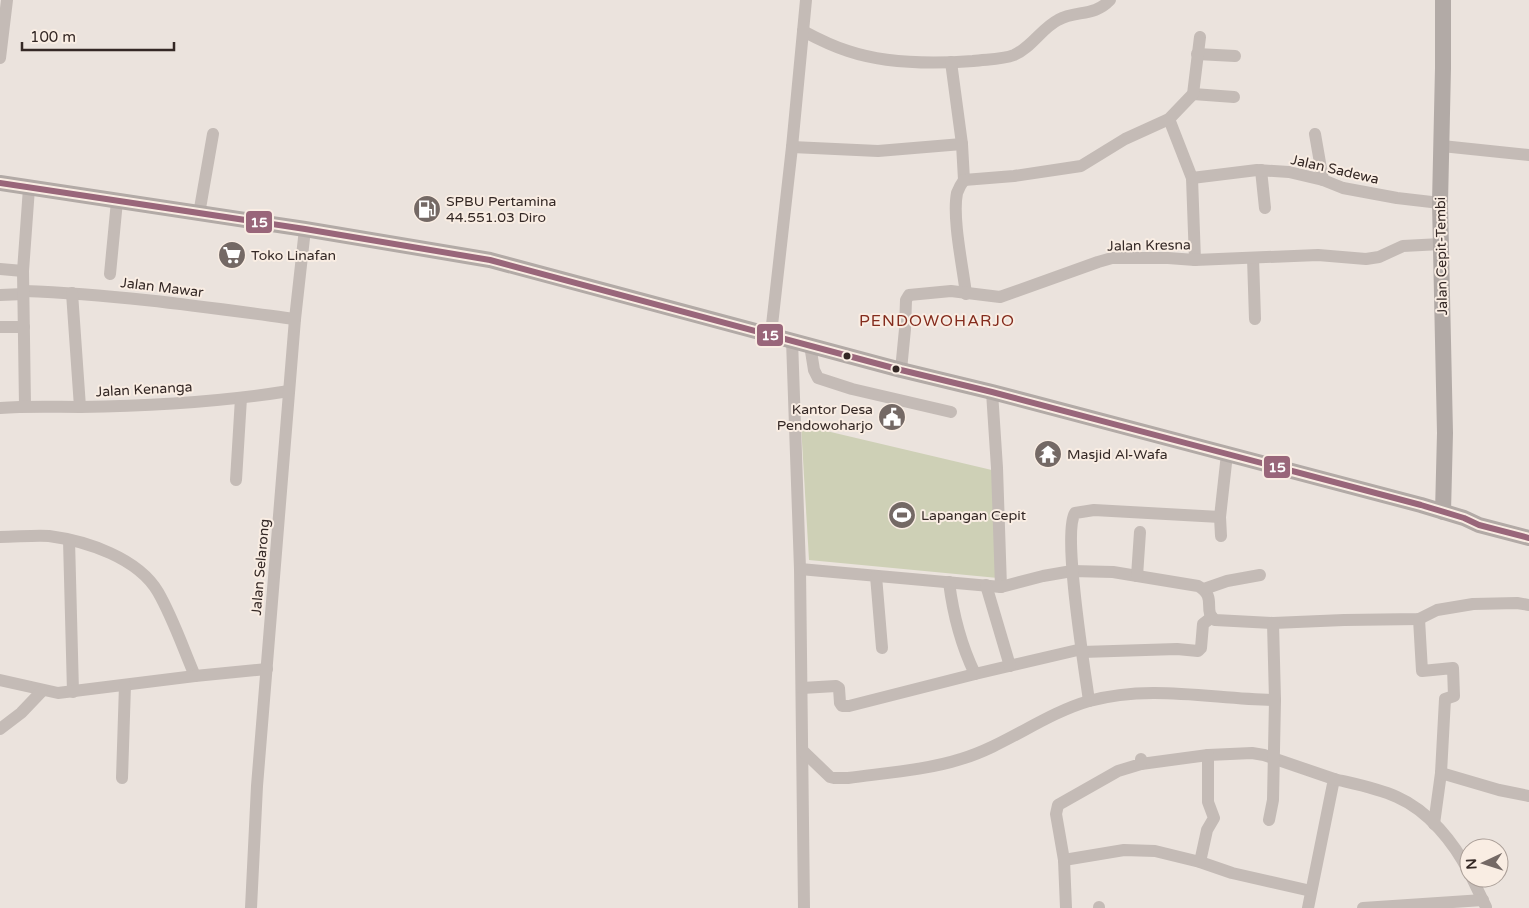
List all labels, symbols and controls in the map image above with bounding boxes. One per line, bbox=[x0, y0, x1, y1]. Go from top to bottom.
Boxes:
scale bar bbox=[22, 20, 175, 52]
text: 100 m bbox=[30, 28, 76, 46]
street label: Jalan Sadewa bbox=[1289, 151, 1381, 188]
place label: SPBU Pertamina 44.551.03 Diro bbox=[446, 193, 556, 226]
fuel station icon: SPBU Pertamina 44.551.03 Diro bbox=[412, 194, 442, 224]
street label: Jalan Cepit-Tembi bbox=[1432, 197, 1451, 315]
line badge: 15 bbox=[245, 210, 273, 234]
text: 15 bbox=[250, 214, 268, 231]
street label: Jalan Kresna bbox=[1107, 236, 1191, 255]
supermarket icon: Toko Linafan bbox=[217, 240, 247, 270]
place label: Toko Linafan bbox=[251, 247, 336, 264]
street label: Jalan Mawar bbox=[120, 274, 205, 301]
district label: PENDOWOHARJO bbox=[859, 311, 1015, 331]
line badge: 15 bbox=[756, 323, 784, 347]
text: 15 bbox=[761, 327, 779, 344]
unlabelled marker bbox=[842, 351, 852, 361]
unlabelled marker bbox=[891, 364, 901, 374]
street label: Jalan Kenanga bbox=[95, 378, 193, 401]
place label: Kantor Desa Pendowoharjo bbox=[777, 401, 873, 434]
public building icon: Kantor Desa Pendowoharjo bbox=[877, 402, 907, 432]
temple icon: Masjid Al-Wafa bbox=[1033, 439, 1063, 469]
place label: Masjid Al-Wafa bbox=[1067, 446, 1168, 463]
line badge: 15 bbox=[1263, 455, 1291, 479]
text: 15 bbox=[1268, 459, 1286, 476]
sports icon: Lapangan Cepit bbox=[887, 500, 917, 530]
place label: Lapangan Cepit bbox=[921, 507, 1027, 524]
street label: Jalan Selarong bbox=[248, 518, 273, 616]
north arrow bbox=[1459, 838, 1509, 888]
text: N bbox=[1463, 858, 1480, 870]

